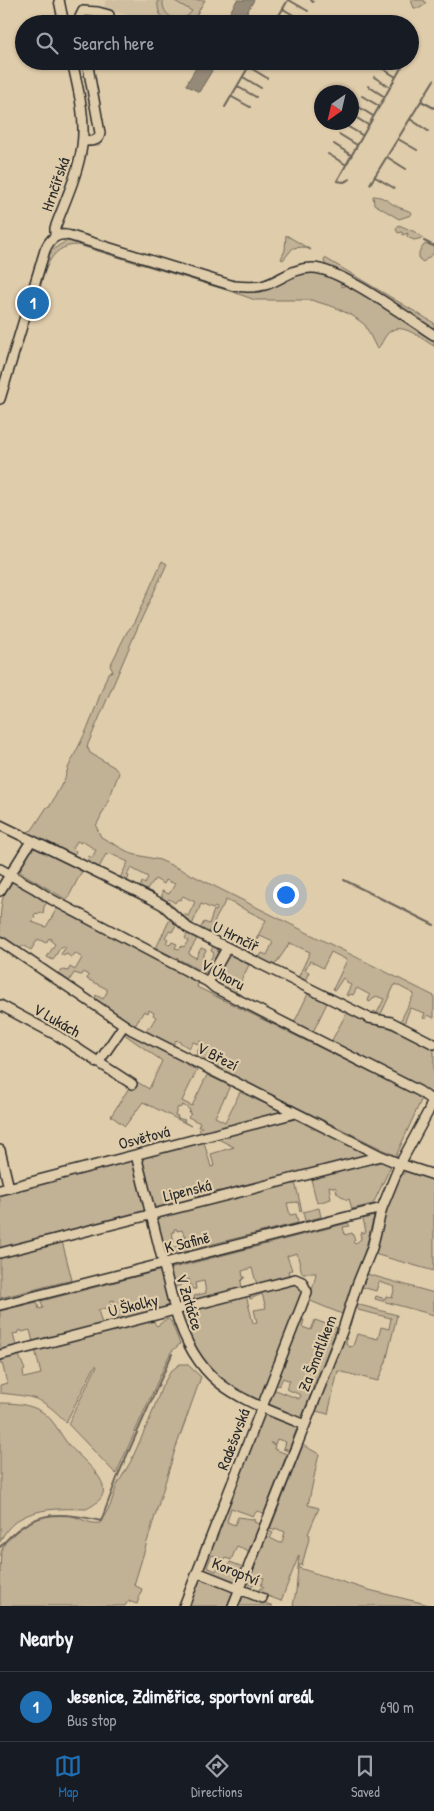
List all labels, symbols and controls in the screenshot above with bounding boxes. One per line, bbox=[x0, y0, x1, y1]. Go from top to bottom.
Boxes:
search box bbox=[15, 15, 419, 70]
icon: search bbox=[33, 29, 61, 57]
text: Search here bbox=[73, 30, 154, 56]
north arrow bbox=[314, 85, 359, 130]
street label: Hrnčířská bbox=[35, 154, 75, 214]
pin: 1 bbox=[17, 284, 49, 322]
your location bbox=[273, 882, 299, 908]
street label: U Hrnčíř bbox=[209, 915, 263, 957]
street label: V Úhoru bbox=[197, 953, 249, 995]
street label: V Lukách bbox=[29, 998, 85, 1042]
street label: V Březí bbox=[194, 1036, 242, 1076]
street label: Osvětová bbox=[116, 1120, 172, 1154]
street label: Lipenská bbox=[161, 1173, 213, 1207]
street label: K Safině bbox=[162, 1226, 212, 1258]
street label: V Zatáčce bbox=[171, 1271, 209, 1333]
street label: U Školky bbox=[106, 1288, 160, 1322]
street label: Za Šmatlíkem bbox=[292, 1312, 342, 1394]
street label: Radešovská bbox=[211, 1405, 255, 1473]
street label: Koroptví bbox=[209, 1551, 263, 1591]
text: Nearby bbox=[20, 1624, 73, 1653]
text: Jesenice, Zdiměřice, sportovní areál bbox=[67, 1683, 313, 1709]
text: 1 bbox=[33, 1696, 39, 1718]
text: 690 m bbox=[380, 1696, 414, 1718]
text: Bus stop bbox=[67, 1709, 116, 1731]
tab: Map bbox=[54, 1752, 82, 1801]
tab: Directions bbox=[191, 1752, 242, 1801]
tab: Saved bbox=[351, 1752, 380, 1801]

